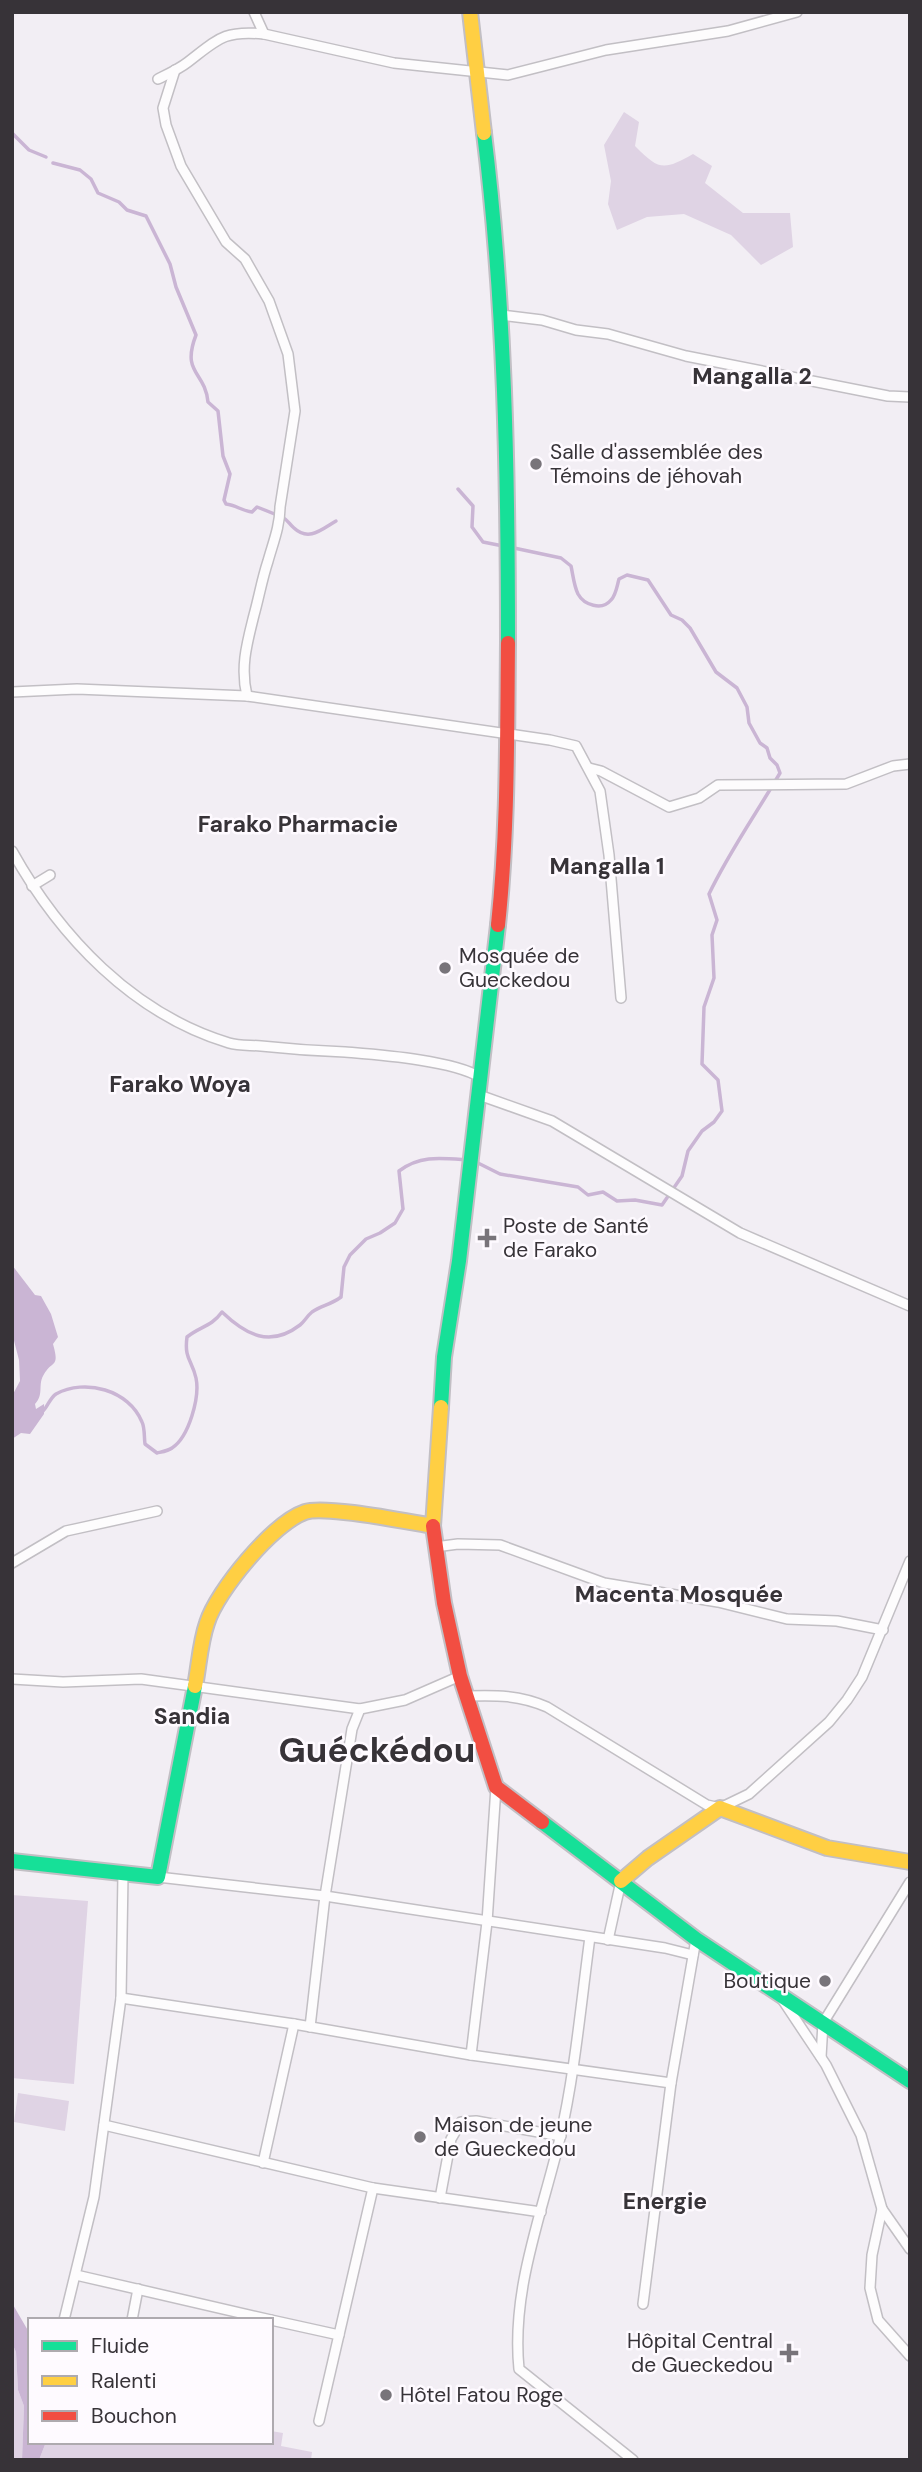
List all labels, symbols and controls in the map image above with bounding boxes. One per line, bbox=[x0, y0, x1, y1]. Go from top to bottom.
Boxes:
district label: Mangalla 2 bbox=[692, 361, 812, 391]
place label: Salle d'assemblée des Témoins de jéhovah bbox=[550, 438, 763, 490]
marker: Salle d'assemblée des Témoins de jéhovah bbox=[528, 456, 544, 472]
district label: Farako Pharmacie bbox=[198, 809, 398, 839]
district label: Mangalla 1 bbox=[550, 851, 664, 881]
place label: Mosquée de Gueckedou bbox=[459, 942, 579, 994]
marker: Mosquée de Gueckedou bbox=[437, 960, 453, 976]
district label: Farako Woya bbox=[109, 1069, 251, 1099]
place label: Poste de Santé de Farako bbox=[503, 1212, 649, 1264]
marker: Poste de Santé de Farako bbox=[477, 1228, 497, 1248]
district label: Macenta Mosquée bbox=[575, 1579, 783, 1609]
district label: Sandia bbox=[154, 1701, 230, 1731]
district label: Guéckédou bbox=[279, 1727, 475, 1773]
place label: Boutique bbox=[723, 1967, 811, 1995]
marker: Boutique bbox=[817, 1973, 833, 1989]
place label: Maison de jeune de Gueckedou bbox=[434, 2111, 593, 2163]
marker: Maison de jeune de Gueckedou bbox=[412, 2129, 428, 2145]
district label: Energie bbox=[623, 2186, 707, 2216]
legend bbox=[28, 2318, 273, 2444]
place label: Hôpital Central de Gueckedou bbox=[627, 2327, 773, 2379]
text: Fluide bbox=[91, 2332, 149, 2360]
marker: Hôpital Central de Gueckedou bbox=[779, 2343, 799, 2363]
text: Ralenti bbox=[91, 2367, 157, 2395]
place label: Hôtel Fatou Roge bbox=[400, 2381, 563, 2409]
marker: Hôtel Fatou Roge bbox=[378, 2387, 394, 2403]
text: Bouchon bbox=[91, 2402, 177, 2430]

